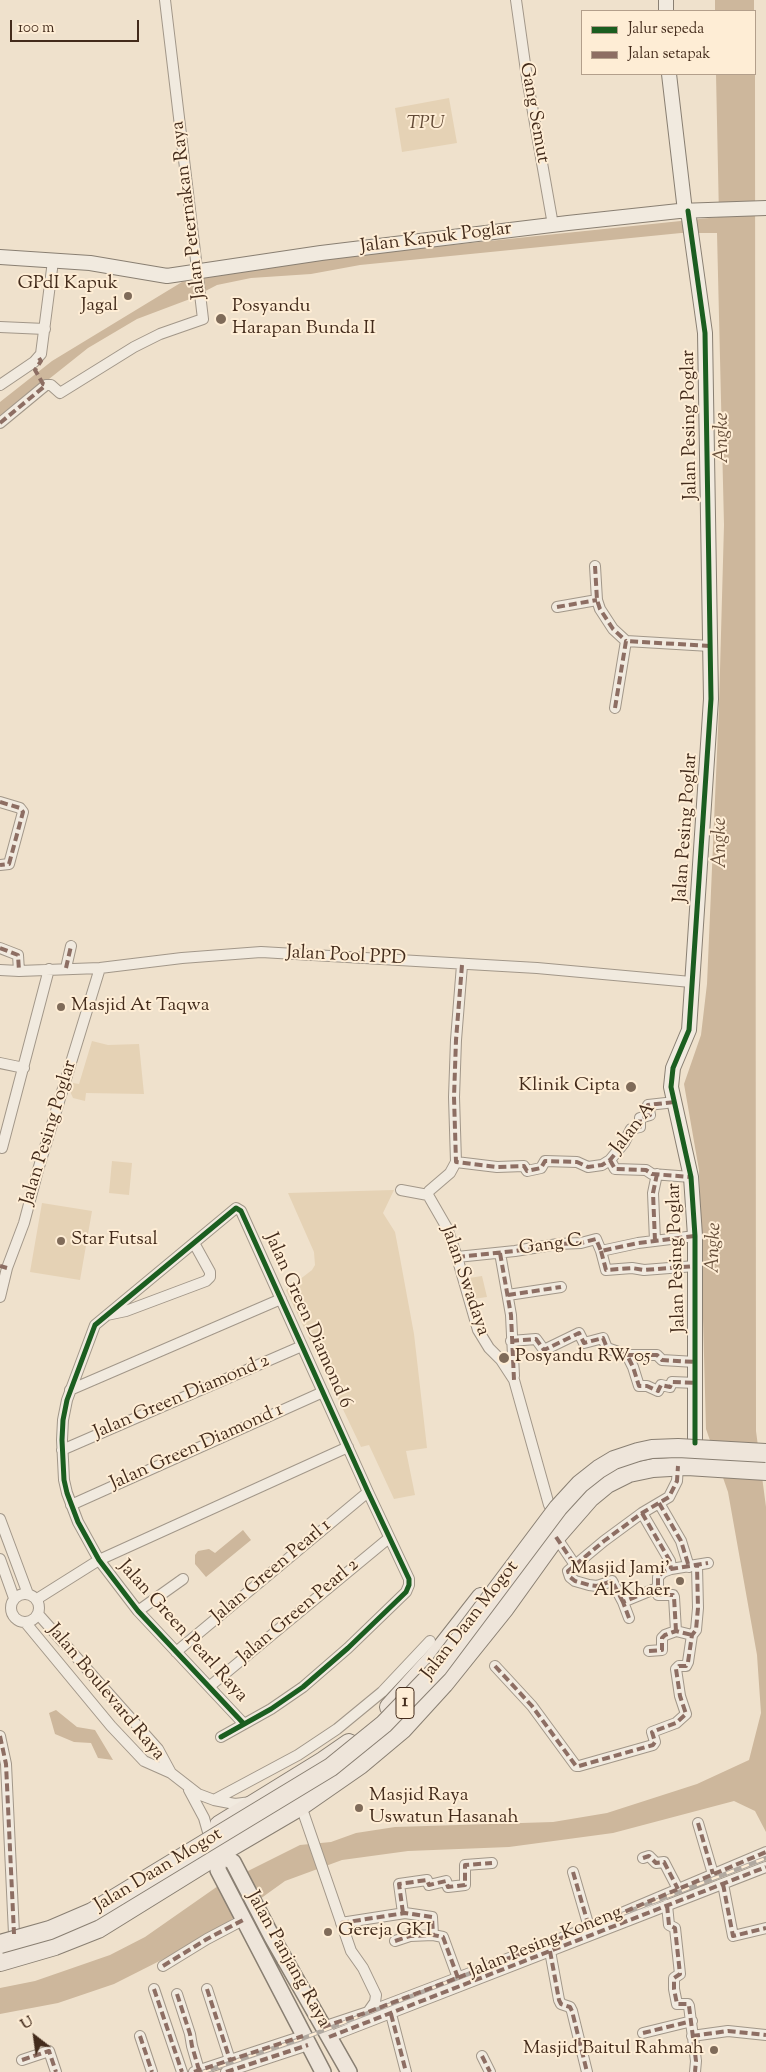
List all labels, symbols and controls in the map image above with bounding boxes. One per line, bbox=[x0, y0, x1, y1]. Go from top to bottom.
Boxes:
scale bar bbox=[12, 10, 141, 42]
legend bbox=[581, 10, 756, 75]
text: 100 m bbox=[18, 18, 54, 39]
text: Jalur sepeda bbox=[628, 19, 704, 40]
text: Jalan setapak bbox=[628, 44, 711, 65]
street label: Gang Semut bbox=[513, 61, 553, 165]
park label: TPU bbox=[407, 114, 445, 136]
street label: Jalan Peternakan Raya bbox=[168, 120, 212, 300]
street label: Jalan Kapuk Poglar bbox=[359, 218, 513, 260]
place label: GPdI Kapuk Jagal bbox=[17, 274, 118, 318]
marker: GPdI Kapuk Jagal bbox=[122, 290, 134, 302]
place label: Posyandu Harapan Bunda II bbox=[232, 297, 376, 341]
marker: Posyandu Harapan Bunda II bbox=[214, 312, 228, 326]
street label: Jalan Pesing Poglar bbox=[678, 350, 704, 500]
water label: Angke bbox=[712, 413, 736, 463]
street label: Jalan Pesing Poglar bbox=[670, 752, 704, 904]
water label: Angke bbox=[710, 818, 734, 868]
street label: Jalan Pool PPD bbox=[285, 942, 407, 972]
place label: Masjid At Taqwa bbox=[71, 996, 209, 1018]
marker: Masjid At Taqwa bbox=[55, 1001, 67, 1013]
street label: Jalan Pesing Poglar bbox=[17, 1058, 83, 1208]
place label: Klinik Cipta bbox=[518, 1076, 620, 1098]
marker: Klinik Cipta bbox=[624, 1080, 638, 1094]
street label: Jalan A bbox=[607, 1099, 661, 1159]
street label: Jalan Pesing Poglar bbox=[664, 1183, 692, 1333]
water label: Angke bbox=[702, 1222, 728, 1274]
street label: Jalan Swadaya bbox=[434, 1223, 494, 1339]
place label: Star Futsal bbox=[71, 1230, 158, 1252]
street label: Jalan Green Diamond 6 bbox=[258, 1230, 356, 1412]
street label: Gang C bbox=[518, 1230, 584, 1262]
marker: Star Futsal bbox=[55, 1235, 67, 1247]
place label: Posyandu RW 05 bbox=[515, 1347, 651, 1369]
street label: Jalan Green Diamond 2 bbox=[91, 1351, 273, 1445]
marker: Posyandu RW 05 bbox=[497, 1351, 511, 1365]
street label: Jalan Green Diamond 1 bbox=[107, 1400, 287, 1496]
street label: Jalan Green Pearl 1 bbox=[207, 1515, 337, 1629]
street label: Jalan Green Pearl 2 bbox=[234, 1554, 364, 1670]
street label: Jalan Green Pearl Raya bbox=[112, 1556, 252, 1708]
street label: Jalan Daan Mogot bbox=[417, 1557, 525, 1685]
place label: Masjid Jami' Al-Khaer bbox=[571, 1559, 670, 1603]
marker: Masjid Jami' Al-Khaer bbox=[674, 1575, 686, 1587]
street label: Jalan Boulevard Raya bbox=[41, 1620, 169, 1766]
road number: 1 bbox=[396, 1688, 414, 1719]
place label: Masjid Raya Uswatun Hasanah bbox=[369, 1786, 519, 1830]
marker: Masjid Raya Uswatun Hasanah bbox=[353, 1802, 365, 1814]
street label: Jalan Daan Mogot bbox=[91, 1824, 227, 1918]
street label: Jalan Panjang Raya bbox=[240, 1888, 334, 2032]
street label: Jalan Pesing Koneng bbox=[466, 1902, 626, 1984]
place label: Gereja GKI bbox=[338, 1921, 432, 1943]
marker: Gereja GKI bbox=[322, 1926, 334, 1938]
north arrow bbox=[10, 2012, 60, 2062]
text: U bbox=[18, 2012, 37, 2036]
place label: Masjid Baitul Rahmah bbox=[523, 2039, 704, 2061]
marker: Masjid Baitul Rahmah bbox=[708, 2044, 720, 2056]

